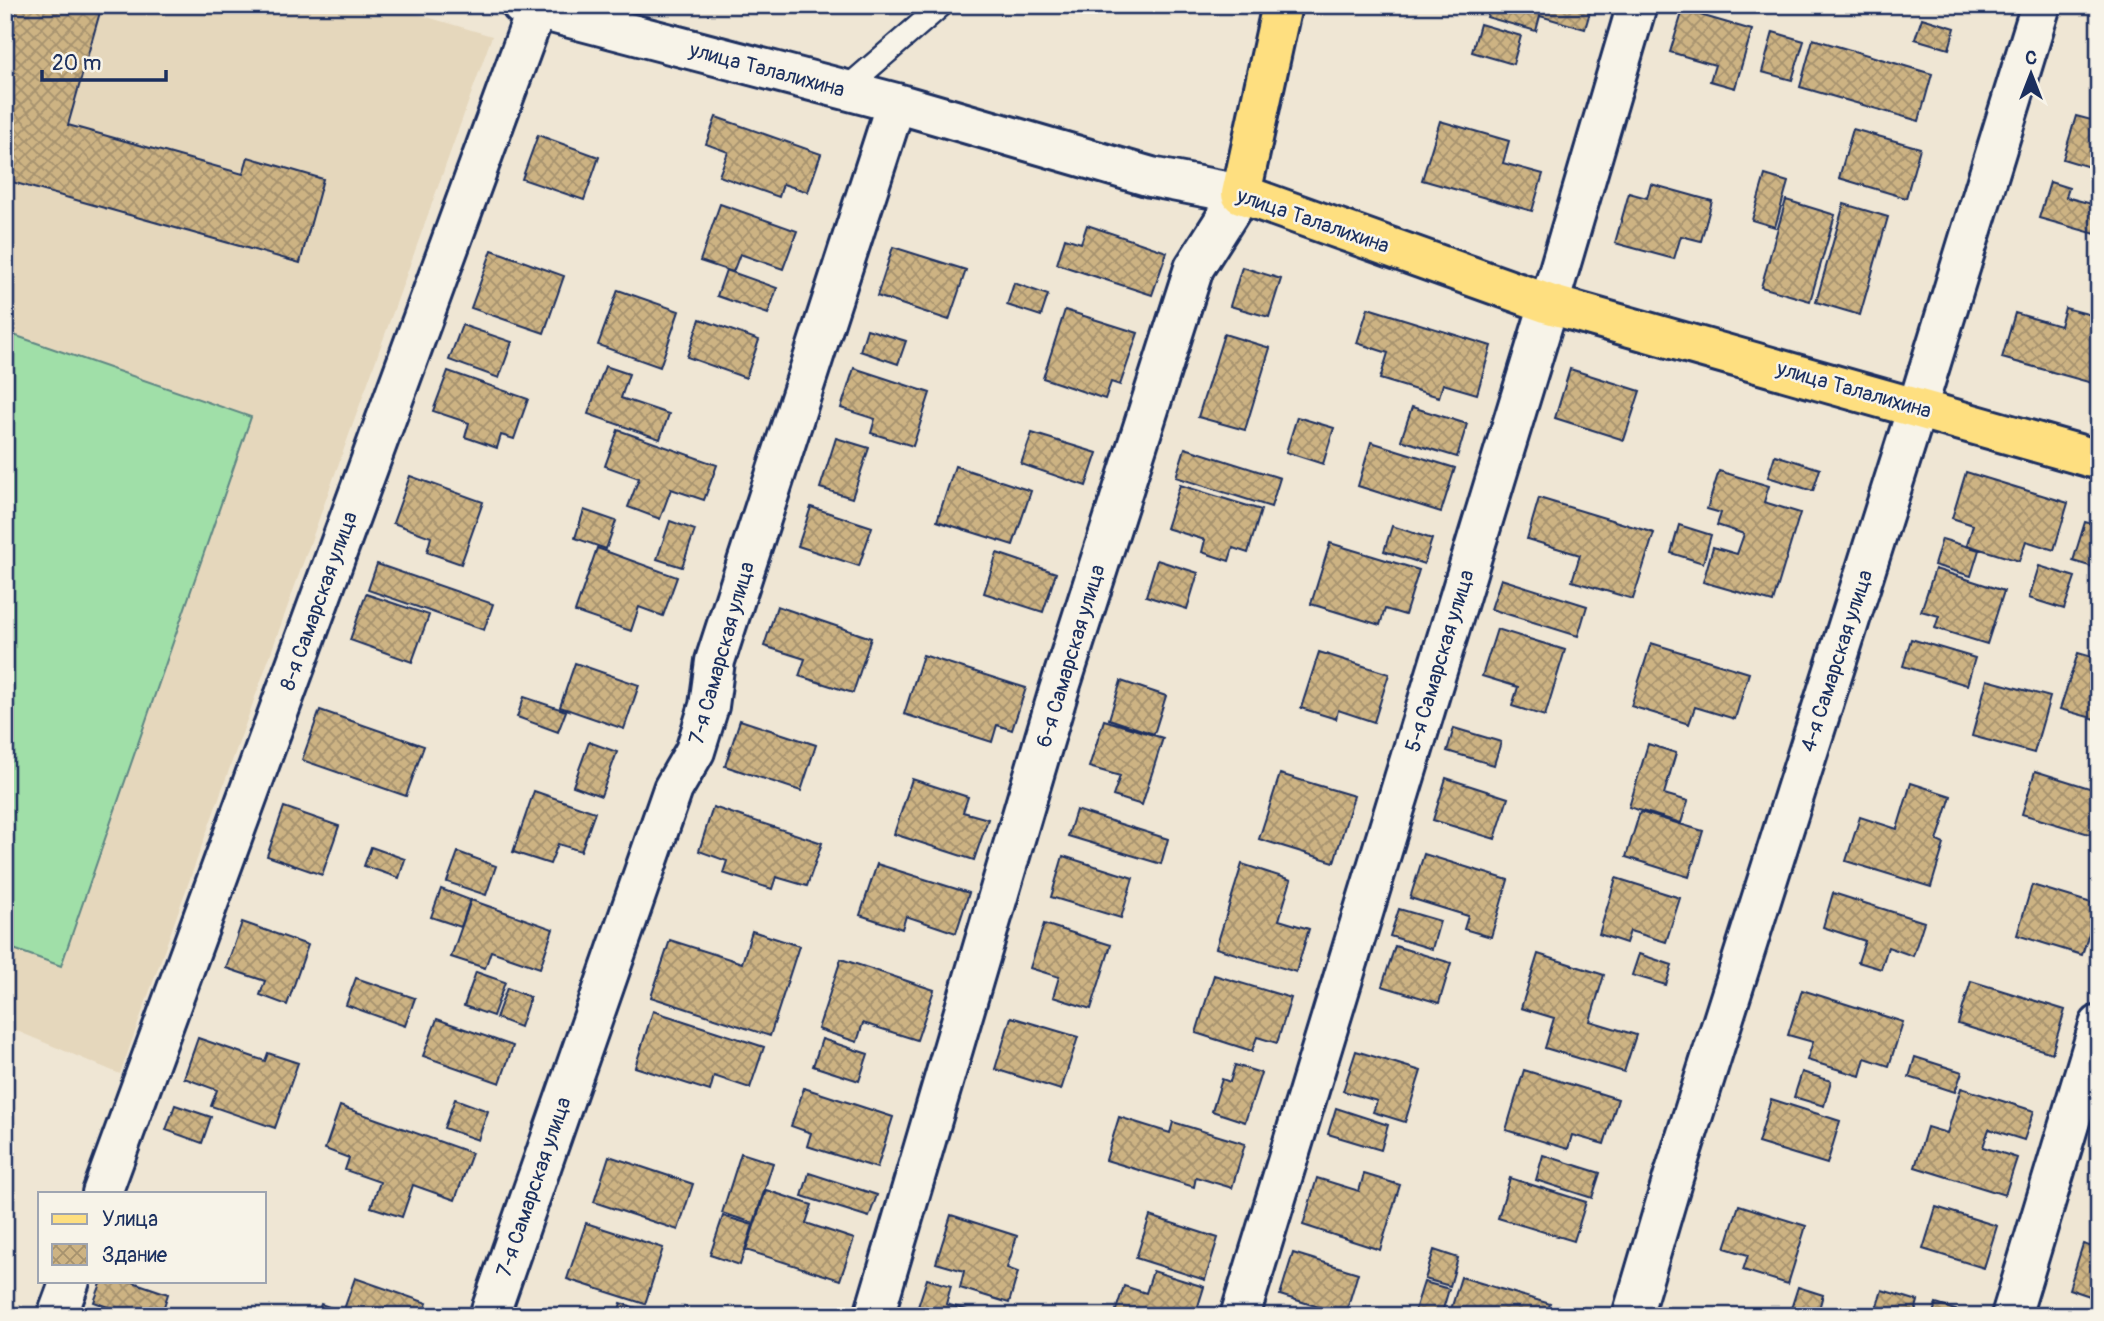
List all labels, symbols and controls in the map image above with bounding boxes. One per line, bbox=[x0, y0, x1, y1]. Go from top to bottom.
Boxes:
street label: улица Талалихина bbox=[685, 36, 848, 104]
scale bar bbox=[42, 38, 166, 82]
north arrow bbox=[1996, 38, 2066, 108]
text: С bbox=[2025, 46, 2037, 70]
text: 20 m bbox=[52, 50, 101, 77]
street label: улица Талалихина bbox=[1232, 182, 1393, 260]
street label: улица Талалихина bbox=[1773, 355, 1934, 425]
street label: 8-я Самарская улица bbox=[274, 508, 364, 694]
street label: 7-я Самарская улица bbox=[683, 559, 761, 747]
street label: 6-я Самарская улица bbox=[1030, 561, 1112, 751]
street label: 5-я Самарская улица bbox=[1399, 567, 1481, 755]
street label: 4-я Самарская улица bbox=[1795, 567, 1879, 755]
street label: 7-я Самарская улица bbox=[491, 1093, 577, 1281]
legend bbox=[38, 1192, 266, 1282]
text: Улица bbox=[102, 1206, 158, 1233]
text: Здание bbox=[102, 1242, 168, 1269]

